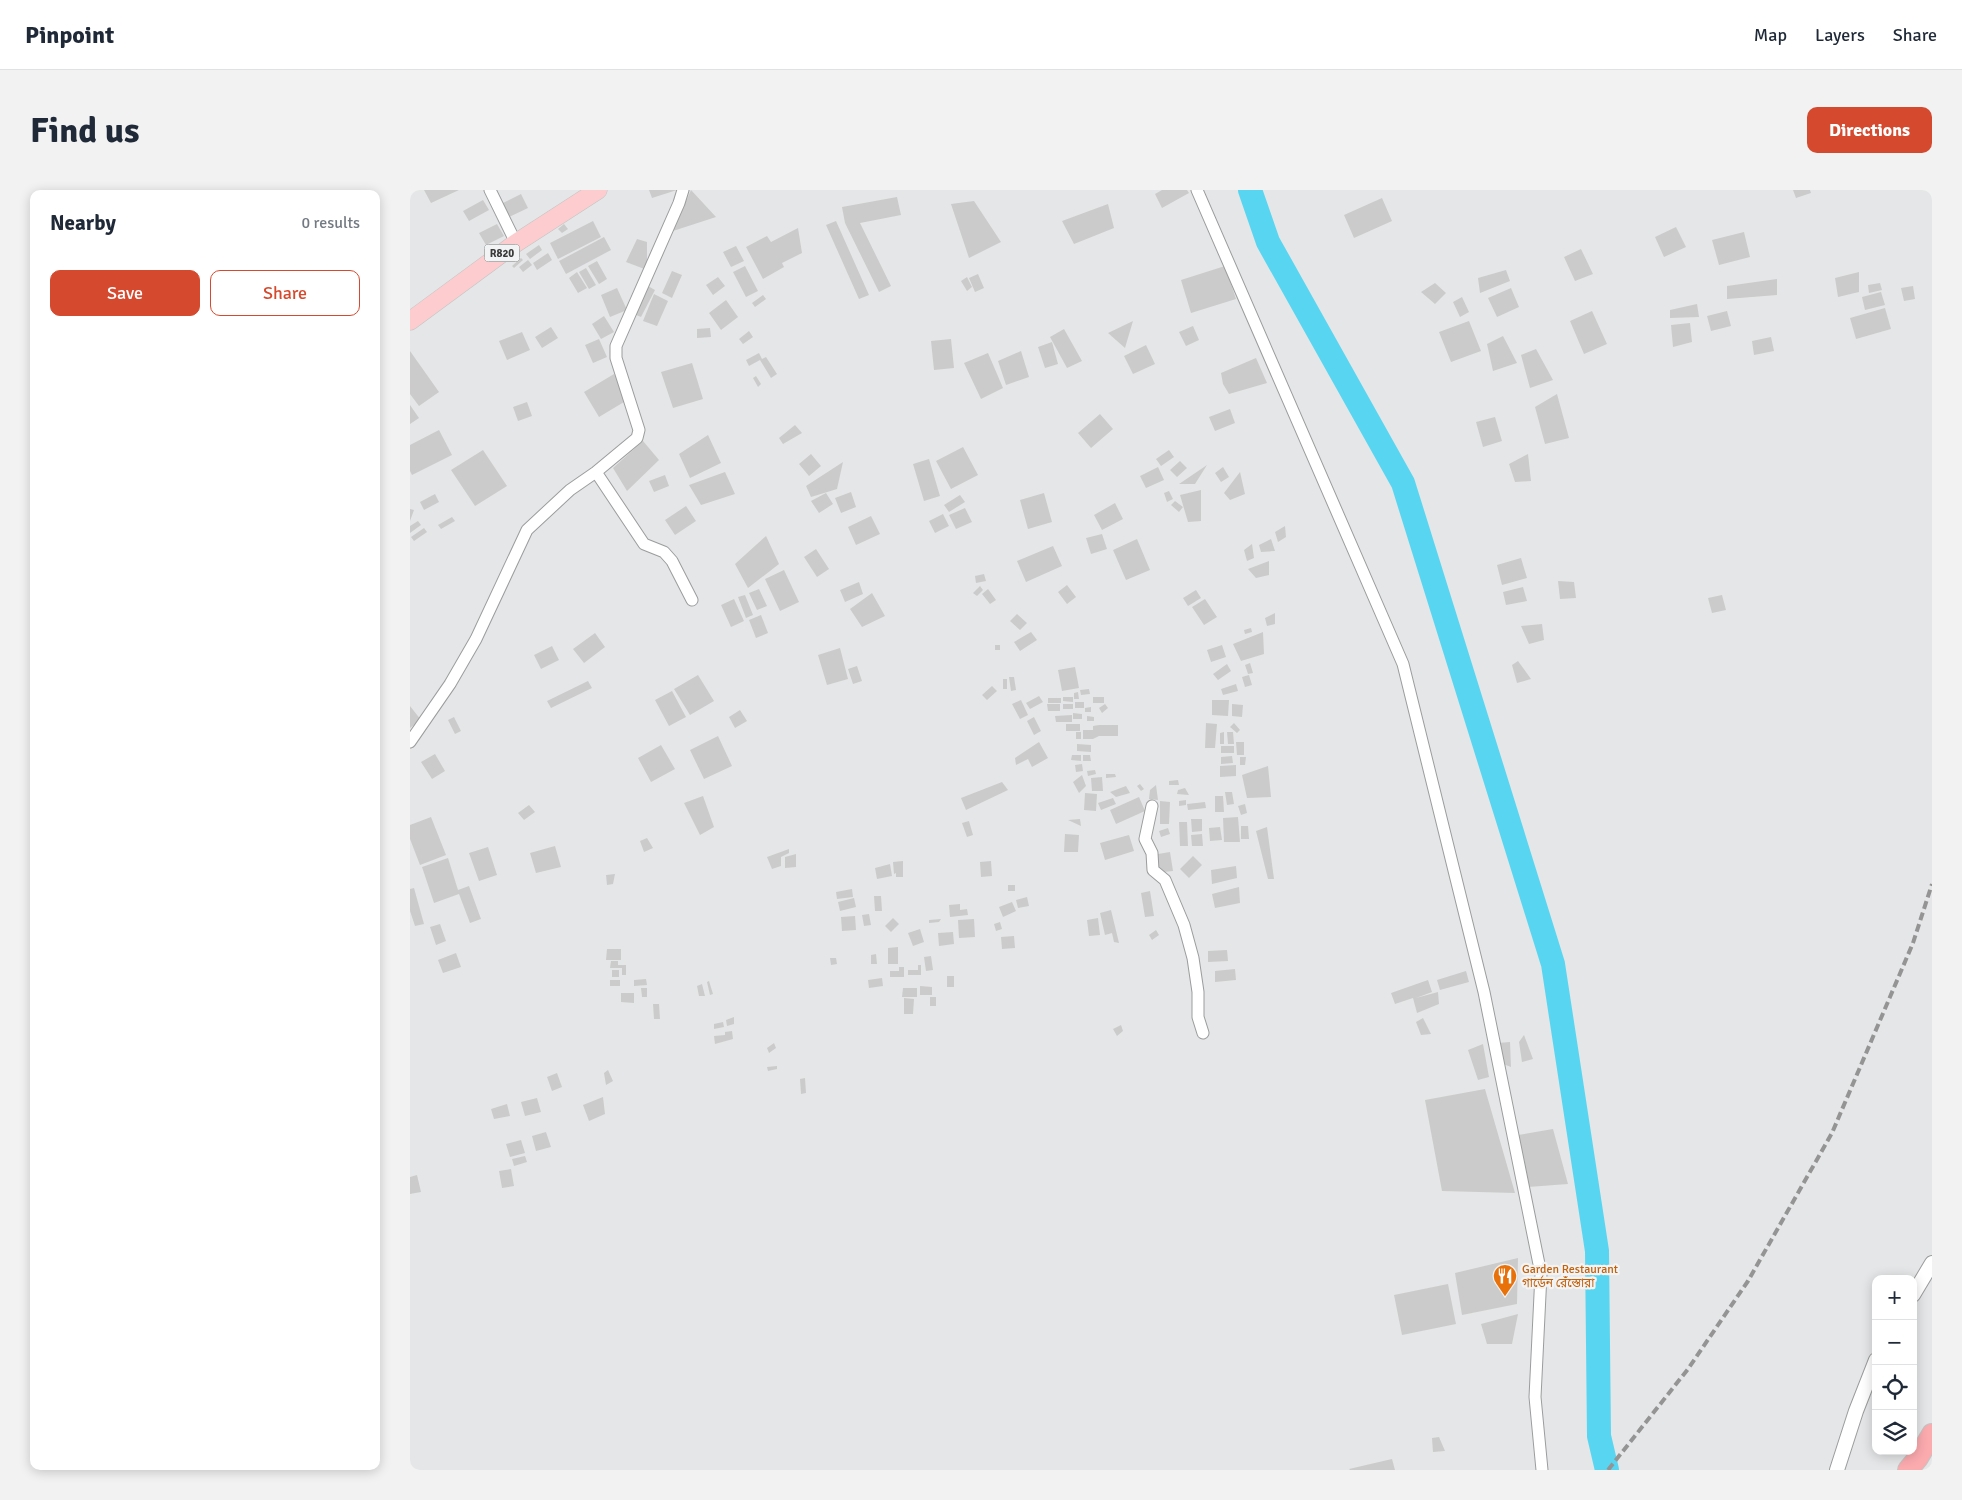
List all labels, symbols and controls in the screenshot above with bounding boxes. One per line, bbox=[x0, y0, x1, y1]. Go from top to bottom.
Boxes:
text: Pinpoint bbox=[25, 20, 114, 50]
text: Map bbox=[1754, 24, 1787, 46]
text: Layers bbox=[1815, 24, 1865, 46]
text: Share bbox=[1893, 24, 1937, 46]
button: Directions bbox=[1807, 107, 1932, 153]
text: Find us bbox=[30, 109, 140, 152]
text: Nearby bbox=[50, 210, 116, 236]
text: 0 results bbox=[301, 213, 360, 233]
road number: R820 bbox=[484, 244, 520, 262]
button: Save bbox=[50, 270, 200, 316]
button: Share bbox=[210, 270, 360, 316]
place label: Garden Restaurant গার্ডেন রেঁস্তোরা bbox=[1522, 1262, 1618, 1291]
restaurant icon: Garden Restaurant গার্ডেন রেঁস্তোরা bbox=[1492, 1263, 1518, 1297]
map controls bbox=[1872, 1275, 1917, 1455]
button: + bbox=[1872, 1275, 1917, 1320]
button: − bbox=[1872, 1320, 1917, 1365]
button: locate bbox=[1872, 1365, 1917, 1410]
button: layers bbox=[1872, 1410, 1917, 1455]

